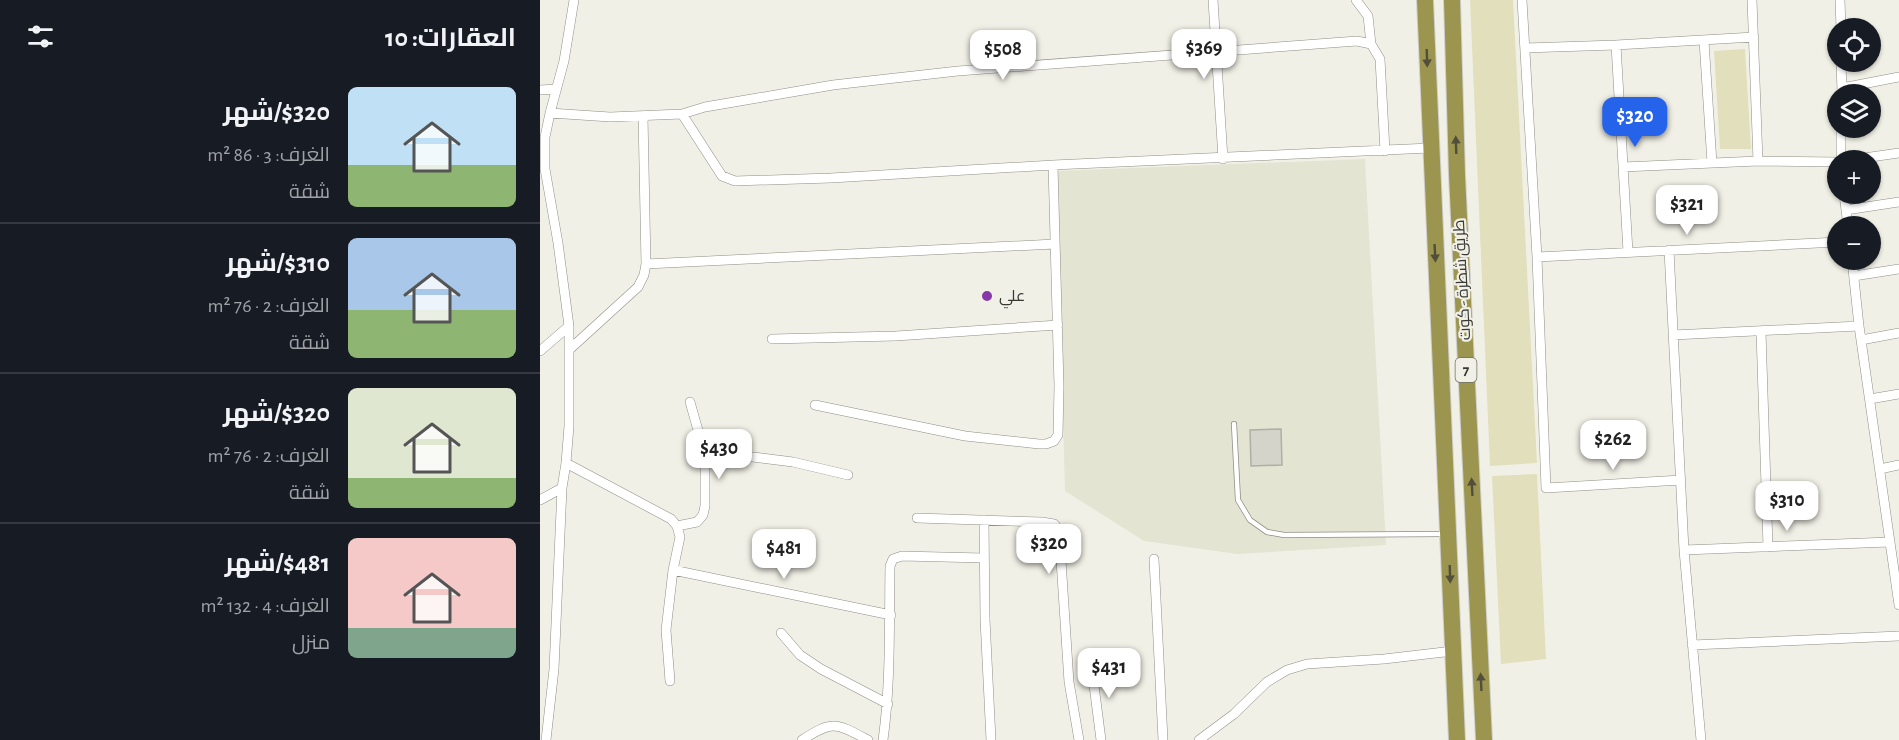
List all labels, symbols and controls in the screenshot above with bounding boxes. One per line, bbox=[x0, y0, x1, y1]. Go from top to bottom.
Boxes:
map controls bbox=[1827, 18, 1881, 270]
button: locate bbox=[1827, 18, 1881, 72]
icon: filters bbox=[24, 20, 57, 53]
text: العقارات: 10 bbox=[385, 25, 516, 51]
pin: $369 bbox=[1168, 29, 1240, 80]
pin: $508 bbox=[967, 30, 1039, 81]
text: $369 bbox=[1186, 38, 1222, 58]
text: $508 bbox=[984, 39, 1022, 59]
one-way arrow bbox=[1422, 49, 1432, 68]
button: layers bbox=[1827, 84, 1881, 138]
pin: $320 bbox=[1599, 97, 1671, 148]
text: $320/شهر bbox=[223, 99, 330, 125]
text: $320 bbox=[1616, 106, 1654, 126]
icon: home bbox=[396, 111, 468, 183]
one-way arrow bbox=[1451, 136, 1461, 155]
text: الغرف: 3 · 86 m² bbox=[207, 145, 330, 165]
button: + bbox=[1827, 150, 1881, 204]
text: شقة bbox=[289, 182, 330, 202]
pin: $321 bbox=[1651, 185, 1723, 236]
text: $321 bbox=[1670, 194, 1704, 214]
button: − bbox=[1827, 216, 1881, 270]
street label: طريق شطرة - كوت bbox=[1450, 219, 1475, 341]
one-way arrow bbox=[1431, 244, 1440, 263]
text: $310/شهر bbox=[226, 250, 330, 276]
icon: home bbox=[396, 262, 468, 334]
place label: علي bbox=[999, 288, 1025, 309]
marker: علي bbox=[980, 289, 994, 303]
text: الغرف: 2 · 76 m² bbox=[208, 296, 330, 316]
text: شقة bbox=[289, 333, 330, 353]
road number: 7 bbox=[1456, 358, 1476, 382]
text: $320/شهر bbox=[223, 400, 330, 426]
icon: home bbox=[396, 412, 468, 484]
pin: $262 bbox=[1577, 420, 1649, 471]
pin: $430 bbox=[683, 429, 755, 480]
text: $262 bbox=[1594, 429, 1632, 449]
text: $430 bbox=[700, 438, 738, 458]
text: الغرف: 2 · 76 m² bbox=[208, 446, 330, 466]
one-way arrow bbox=[1467, 477, 1476, 496]
pin: $310 bbox=[1751, 481, 1823, 532]
text: شقة bbox=[289, 483, 330, 503]
text: $310 bbox=[1769, 490, 1805, 510]
pin: $320 bbox=[1013, 524, 1085, 575]
pin: $481 bbox=[748, 529, 820, 580]
text: $320 bbox=[1030, 533, 1068, 553]
text: $481 bbox=[766, 538, 802, 558]
text: $481/شهر bbox=[225, 550, 330, 576]
icon: home bbox=[396, 562, 468, 634]
one-way arrow bbox=[1446, 564, 1455, 583]
text: الغرف: 4 · 132 m² bbox=[201, 596, 330, 616]
text: منزل bbox=[292, 633, 330, 653]
pin: $431 bbox=[1073, 648, 1145, 699]
text: $431 bbox=[1092, 657, 1126, 677]
one-way arrow bbox=[1476, 672, 1485, 691]

